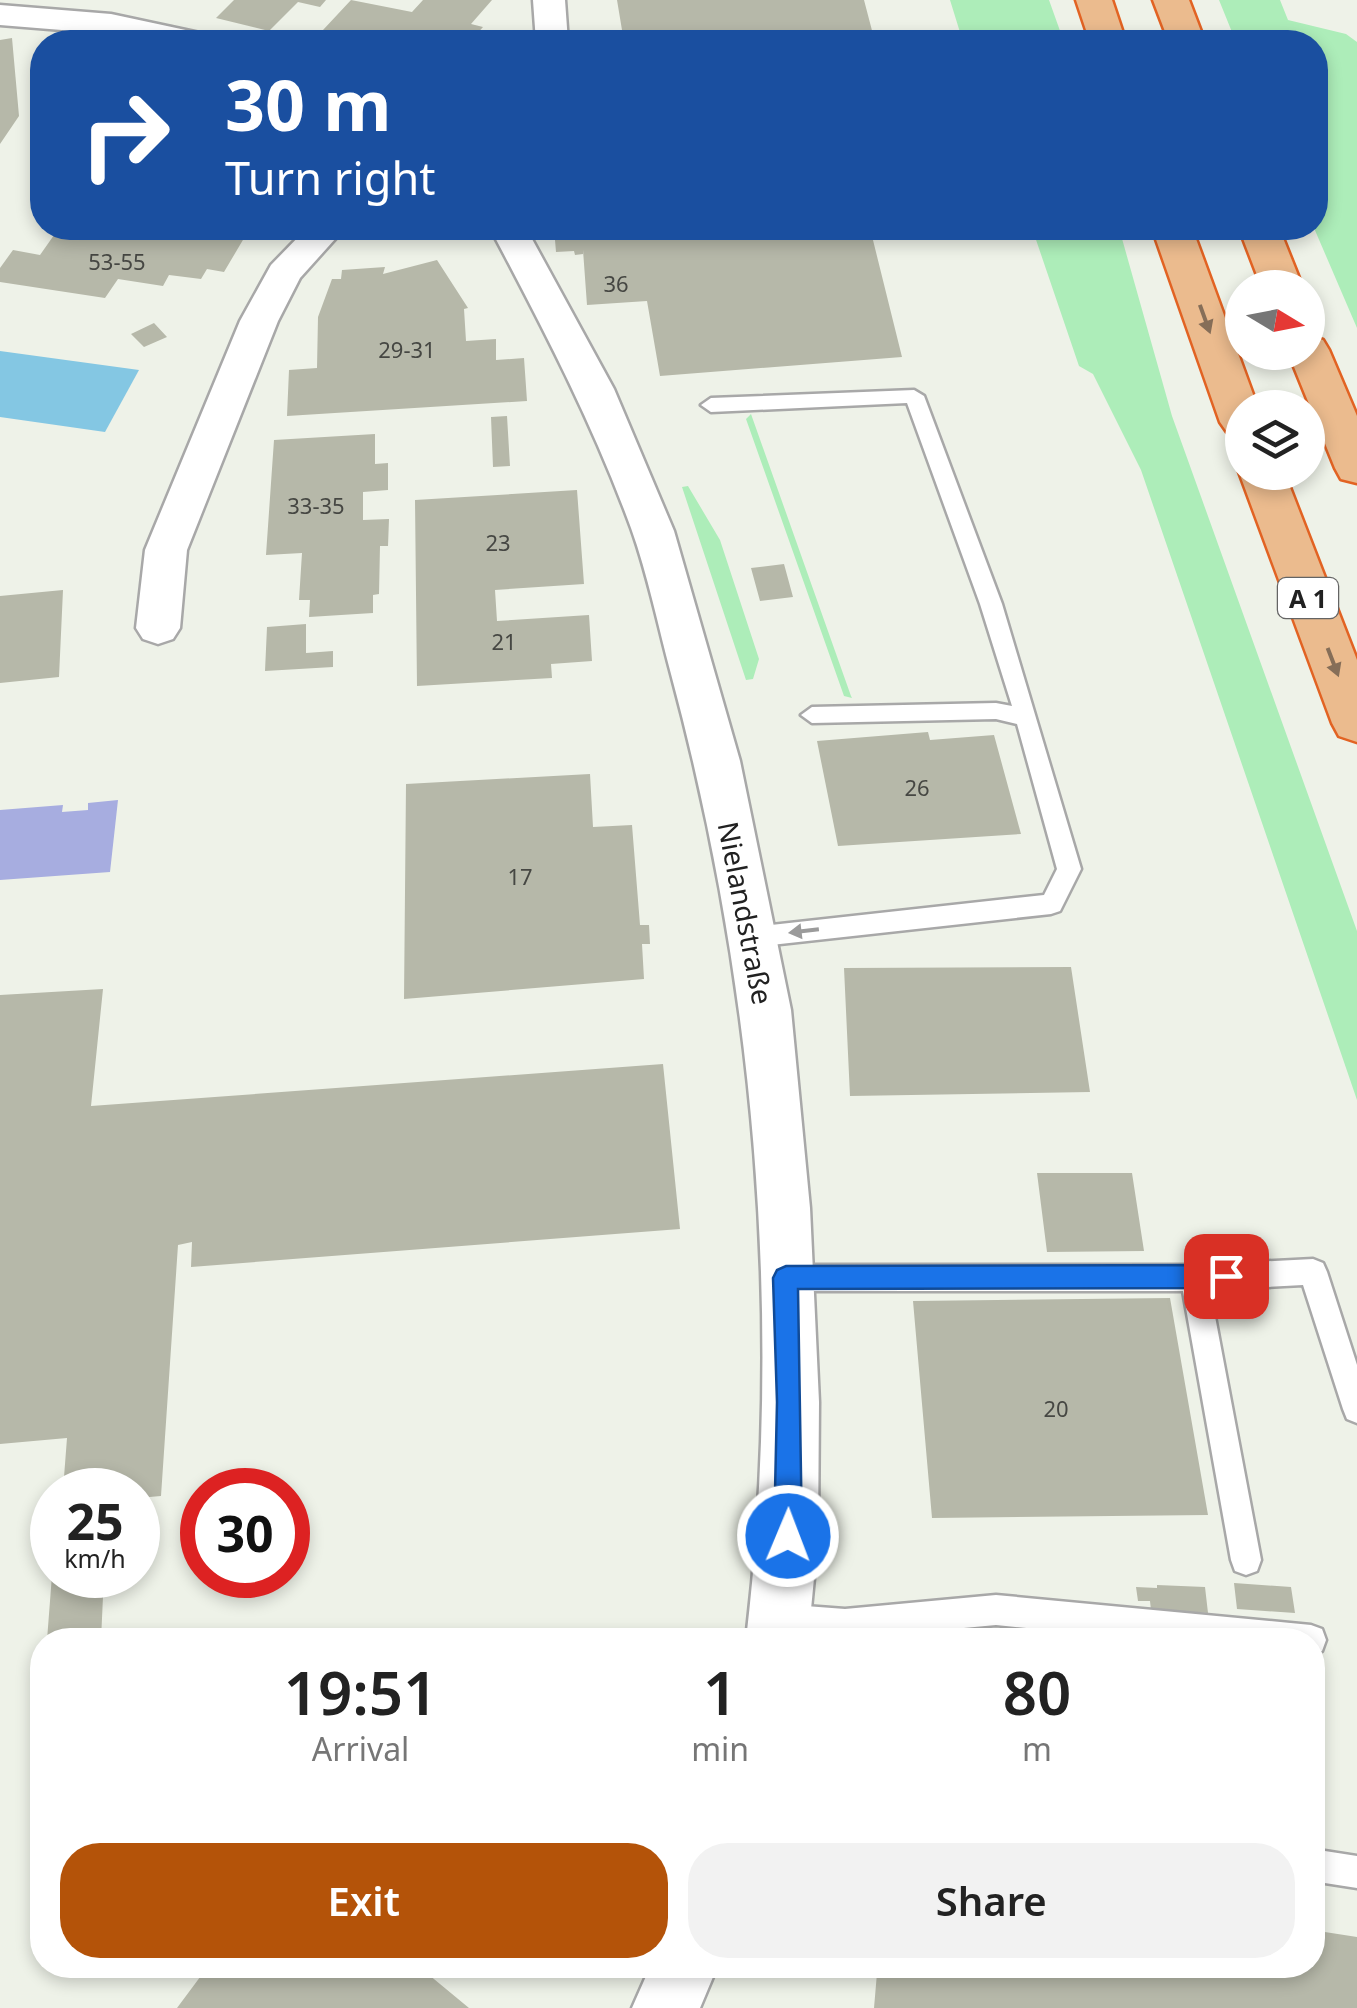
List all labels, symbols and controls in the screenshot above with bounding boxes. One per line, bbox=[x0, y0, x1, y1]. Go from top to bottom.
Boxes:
text: 30 m bbox=[225, 56, 392, 152]
icon: right bbox=[60, 70, 190, 200]
text: Turn right bbox=[225, 147, 436, 208]
house number: 53-55 bbox=[88, 246, 146, 276]
house number: 36 bbox=[603, 268, 629, 298]
north arrow bbox=[1225, 270, 1325, 370]
map controls bbox=[1225, 270, 1325, 490]
one-way arrow bbox=[1198, 305, 1213, 335]
house number: 29-31 bbox=[378, 334, 436, 364]
button: layers bbox=[1225, 390, 1325, 490]
house number: 33-35 bbox=[287, 490, 345, 520]
house number: 23 bbox=[485, 527, 511, 557]
road number: A 1 bbox=[1278, 578, 1338, 618]
house number: 21 bbox=[491, 626, 517, 656]
one-way arrow bbox=[1326, 647, 1341, 677]
house number: 26 bbox=[904, 772, 930, 802]
street label: Nielandstraße bbox=[710, 818, 782, 1008]
house number: 17 bbox=[507, 861, 533, 891]
one-way arrow bbox=[788, 923, 819, 939]
pin bbox=[1184, 1234, 1269, 1319]
icon: arrive bbox=[1199, 1249, 1254, 1304]
house number: 20 bbox=[1043, 1393, 1069, 1423]
speed limit sign: 30 bbox=[180, 1468, 310, 1598]
position arrow bbox=[736, 1484, 840, 1588]
text: 25 bbox=[66, 1487, 124, 1555]
text: km/h bbox=[64, 1541, 126, 1575]
text: 19:51 bbox=[284, 1651, 437, 1733]
text: 1 bbox=[703, 1651, 737, 1733]
text: 80 bbox=[1003, 1651, 1071, 1733]
text: Arrival bbox=[312, 1727, 409, 1770]
text: min bbox=[691, 1727, 749, 1770]
text: m bbox=[1022, 1727, 1052, 1770]
button: Exit bbox=[60, 1843, 668, 1958]
button: Share bbox=[688, 1843, 1295, 1958]

